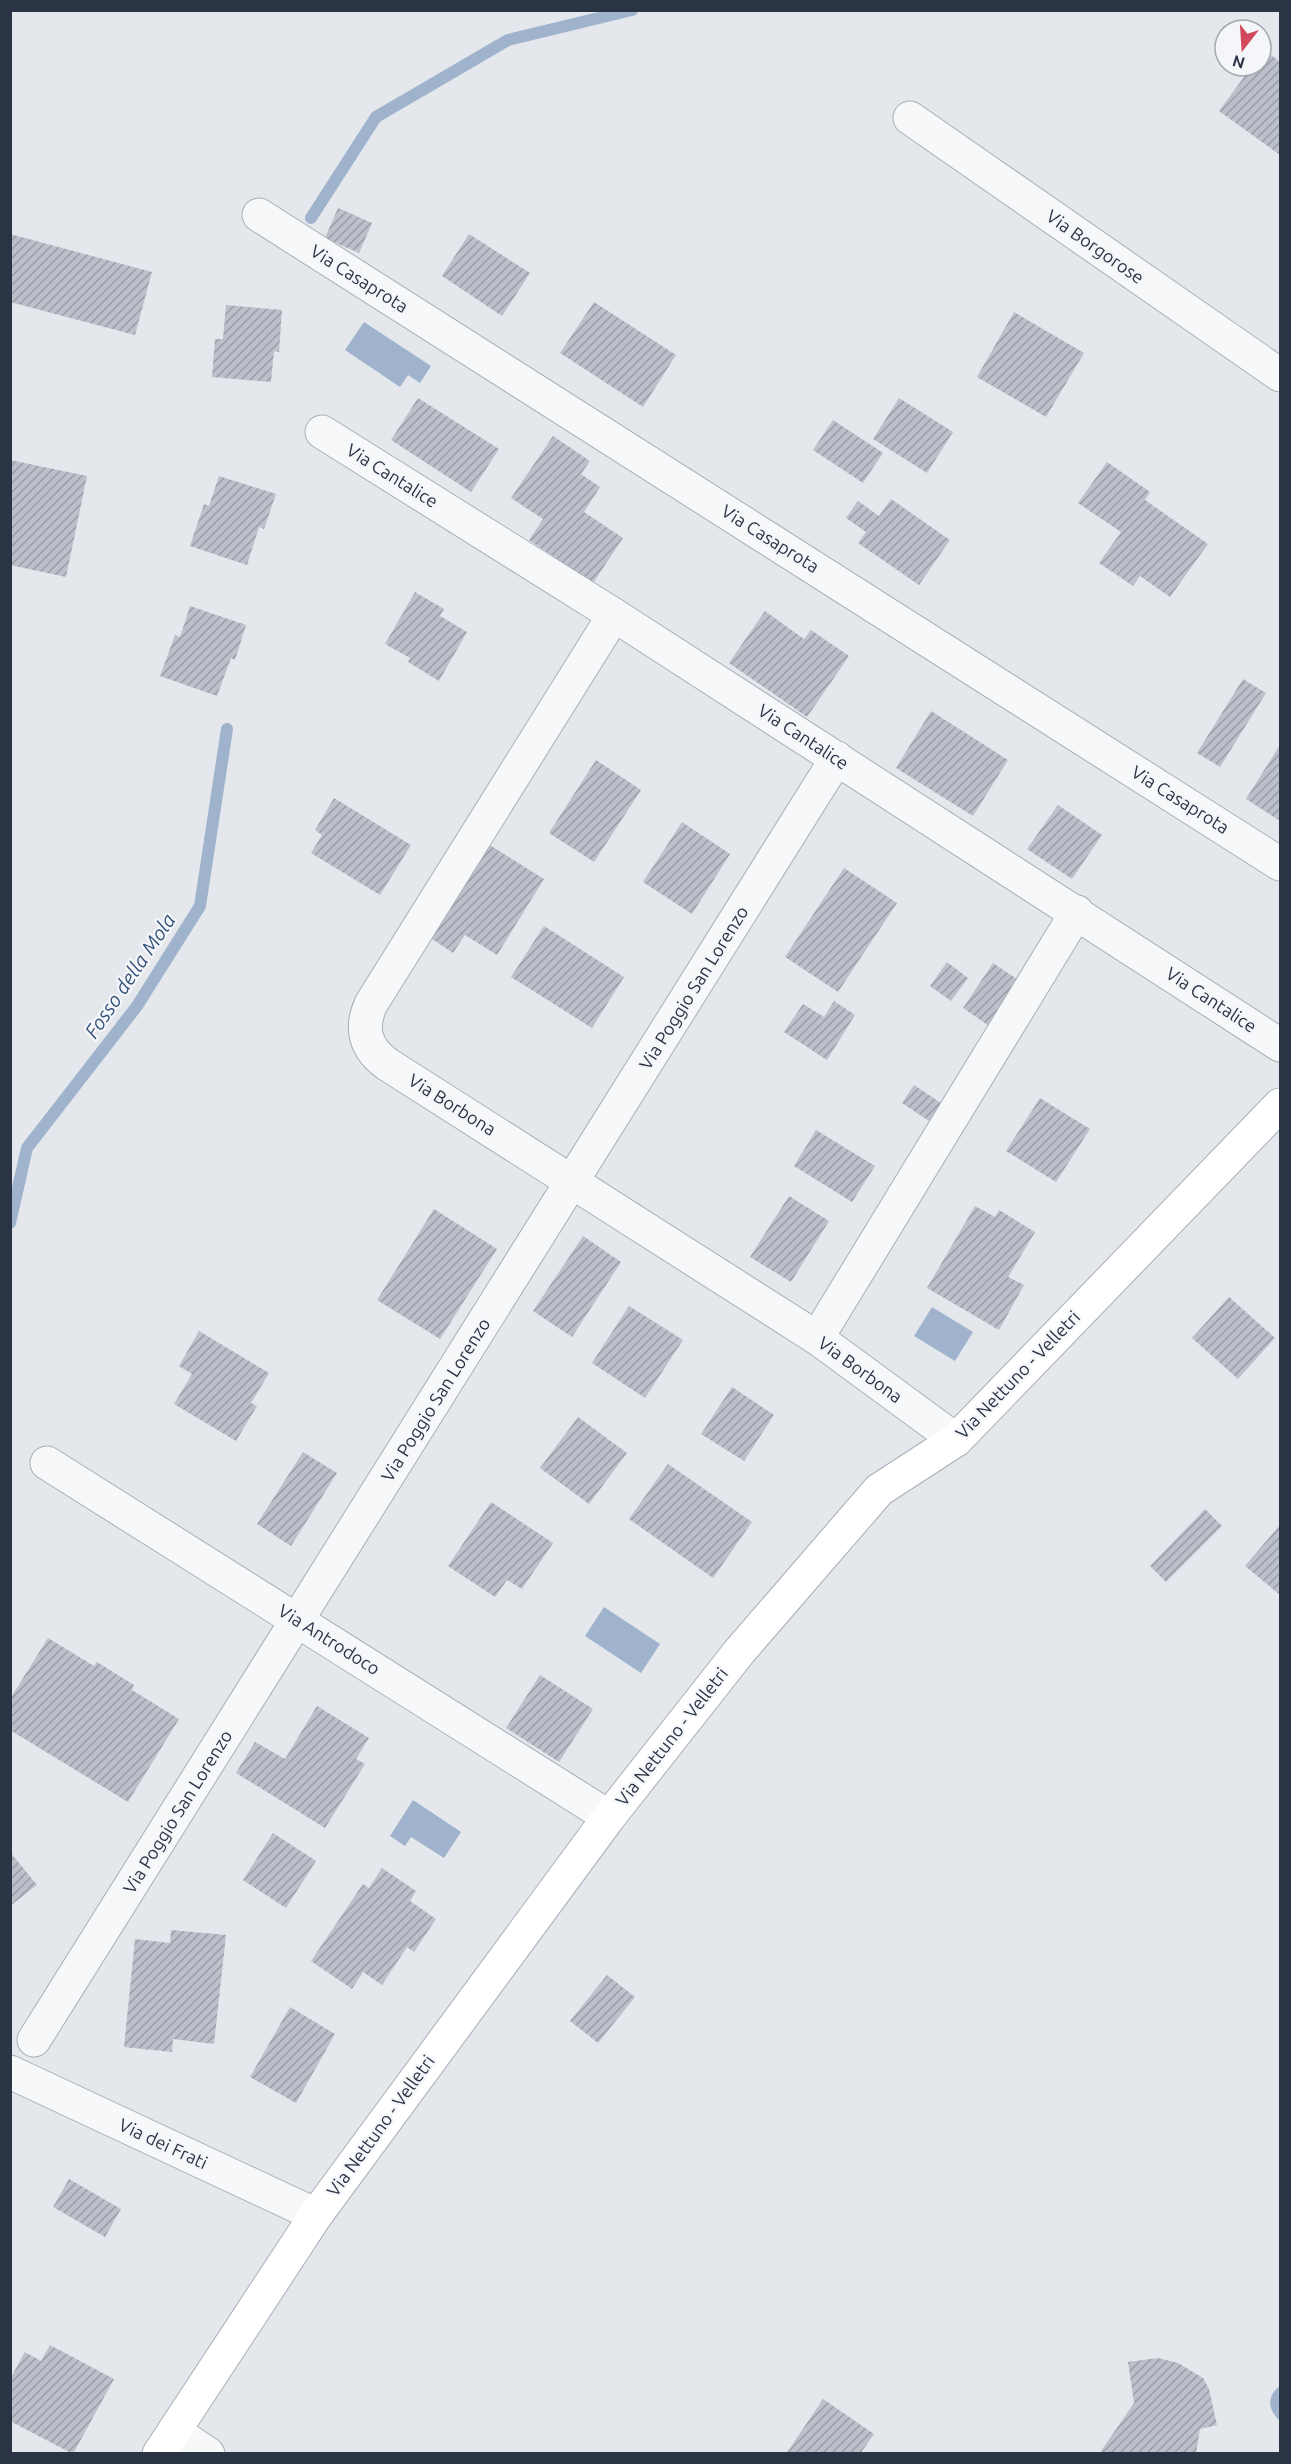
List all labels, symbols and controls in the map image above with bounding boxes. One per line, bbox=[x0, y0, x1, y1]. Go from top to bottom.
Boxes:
north arrow bbox=[1213, 18, 1273, 78]
text: N bbox=[1230, 52, 1247, 73]
street label: Via Borgorose bbox=[1043, 205, 1148, 287]
street label: Via Casaprota bbox=[307, 240, 412, 316]
street label: Via Cantalice bbox=[343, 439, 442, 511]
street label: Via Casaprota bbox=[718, 500, 823, 576]
street label: Via Cantalice bbox=[755, 699, 853, 773]
street label: Via Casaprota bbox=[1128, 761, 1233, 837]
street label: Via Poggio San Lorenzo bbox=[635, 902, 752, 1073]
water label: Fosso della Mola bbox=[80, 909, 180, 1042]
street label: Via Cantalice bbox=[1163, 962, 1261, 1036]
street label: Via Borbona bbox=[405, 1069, 500, 1139]
street label: Via Nettuno - Velletri bbox=[951, 1306, 1083, 1442]
street label: Via Poggio San Lorenzo bbox=[377, 1314, 494, 1485]
street label: Via Borbona bbox=[815, 1332, 907, 1406]
street label: Via Antrodoco bbox=[275, 1600, 384, 1678]
street label: Via Nettuno - Velletri bbox=[611, 1663, 731, 1809]
street label: Via Poggio San Lorenzo bbox=[119, 1726, 236, 1897]
street label: Via Nettuno - Velletri bbox=[322, 2051, 438, 2200]
street label: Via dei Frati bbox=[116, 2114, 211, 2172]

